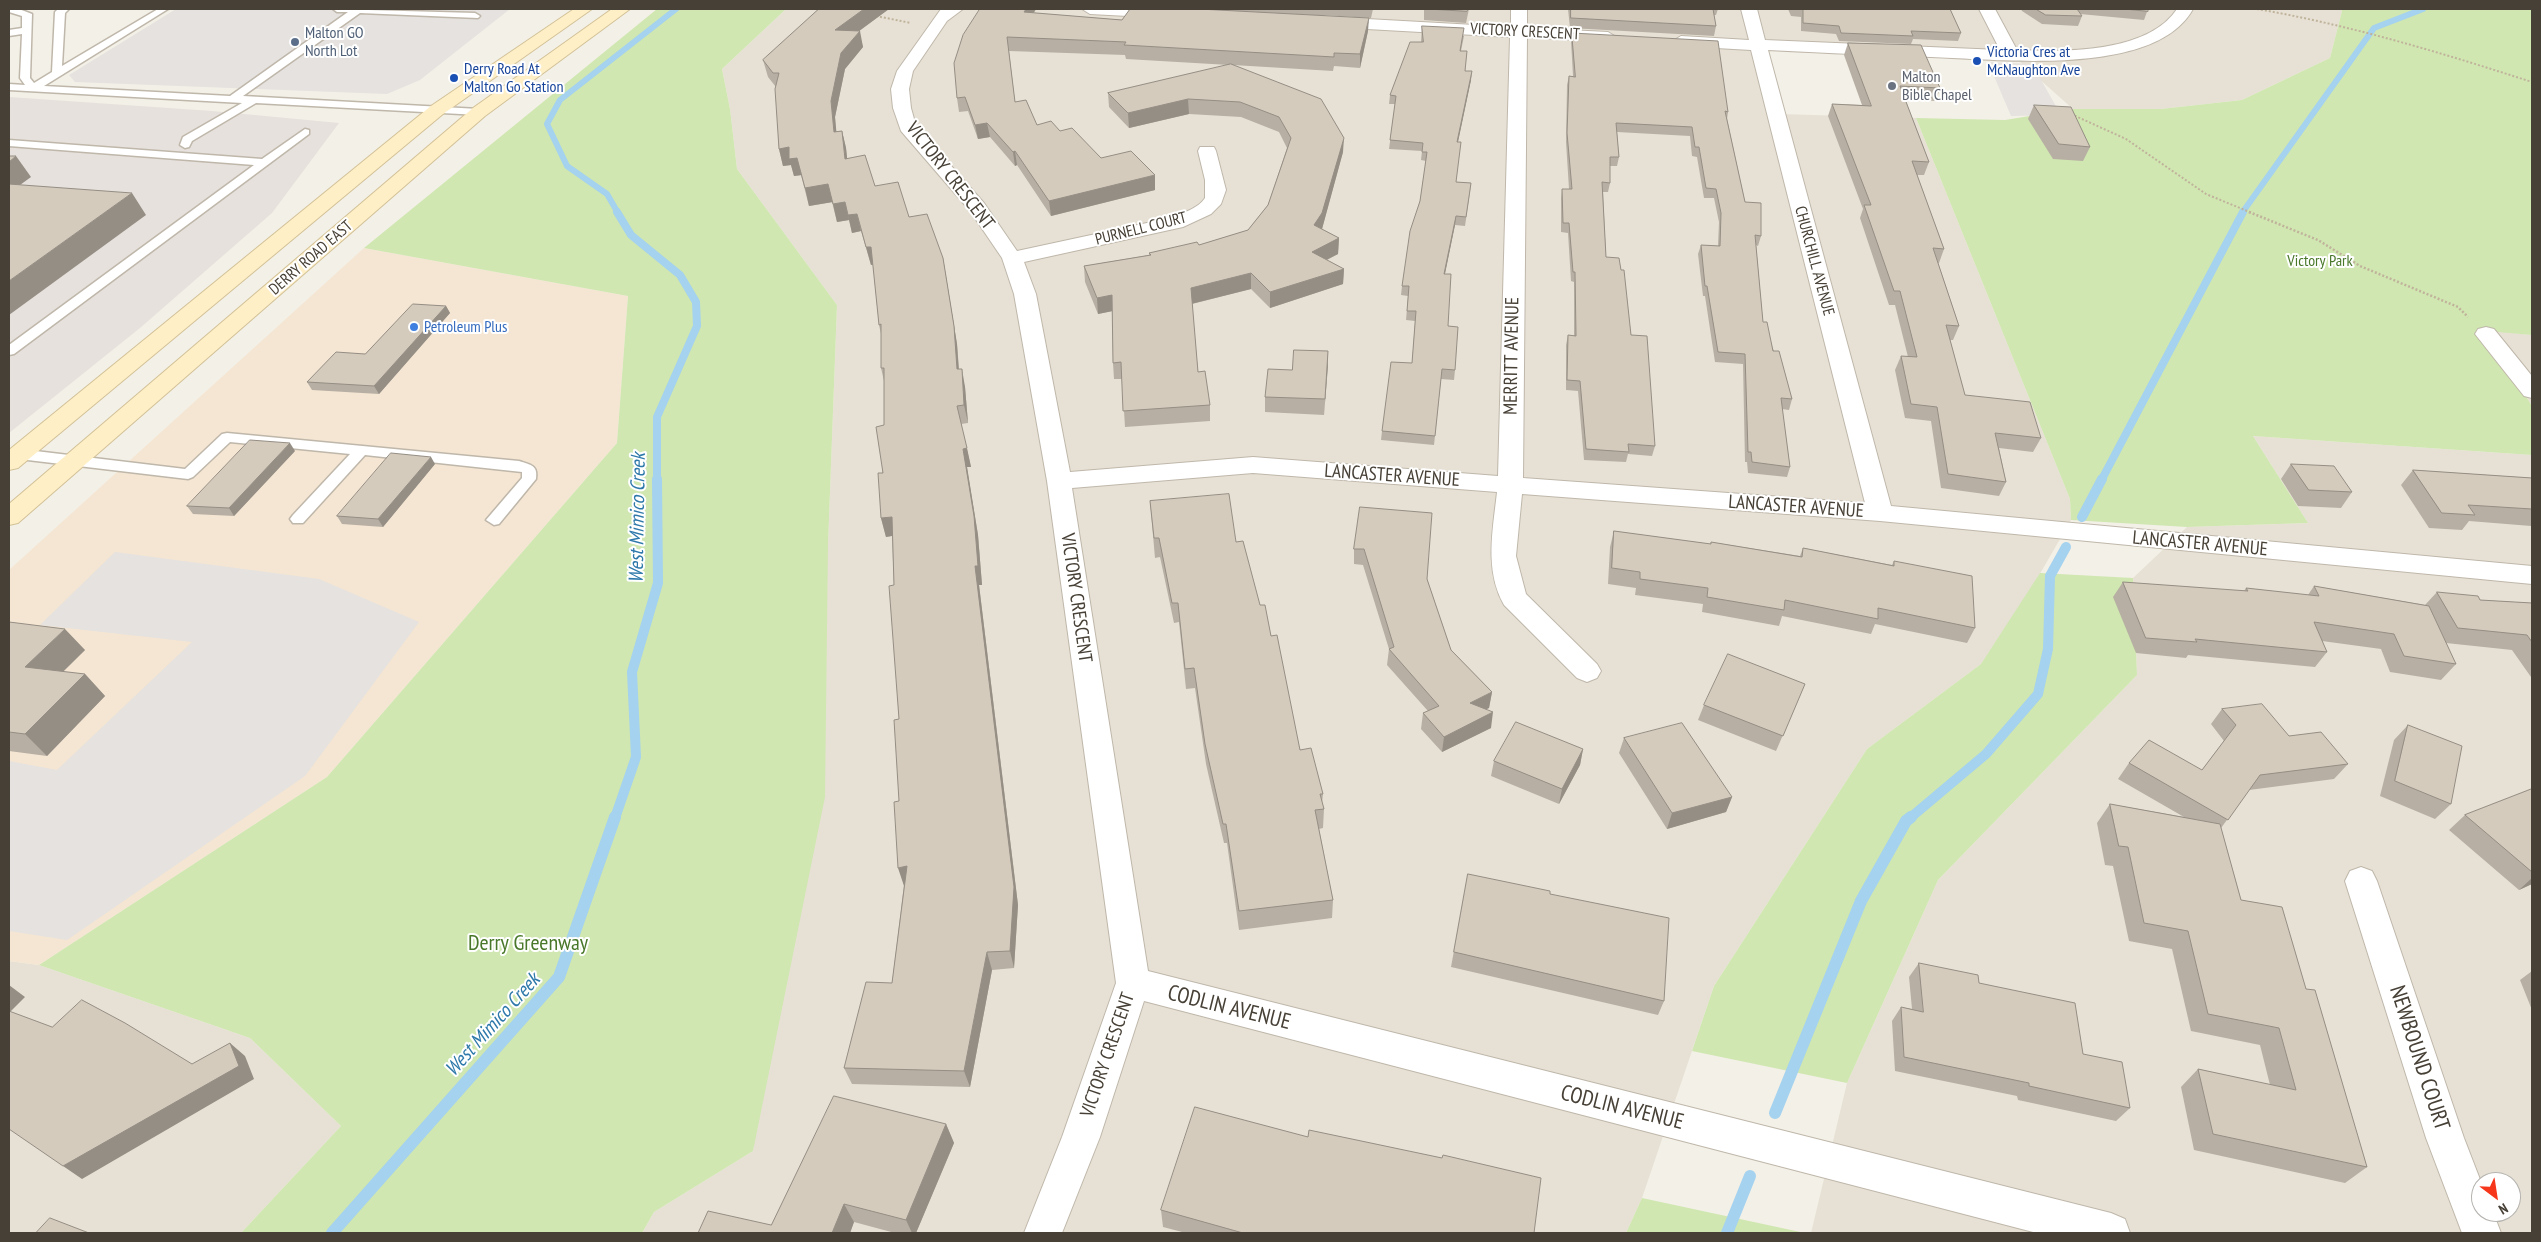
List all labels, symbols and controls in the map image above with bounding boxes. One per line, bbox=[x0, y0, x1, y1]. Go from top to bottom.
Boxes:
street label: VICTORY CRESCENT bbox=[1470, 20, 1580, 44]
place label: Malton GO North Lot bbox=[305, 23, 364, 61]
marker: Malton GO North Lot bbox=[289, 36, 301, 48]
place label: Victoria Cres at McNaughton Ave bbox=[1987, 42, 2080, 80]
marker: Victoria Cres at McNaughton Ave bbox=[1971, 55, 1983, 67]
place label: Derry Road At Malton Go Station bbox=[464, 59, 564, 97]
place label: Malton Bible Chapel bbox=[1902, 67, 1972, 105]
marker: Derry Road At Malton Go Station bbox=[448, 72, 460, 84]
marker: Malton Bible Chapel bbox=[1886, 80, 1898, 92]
street label: VICTORY CRESCENT bbox=[901, 118, 999, 234]
street label: CHURCHILL AVENUE bbox=[1790, 204, 1838, 318]
street label: PURNELL COURT bbox=[1093, 208, 1189, 250]
street label: DERRY ROAD EAST bbox=[265, 217, 357, 299]
park label: Victory Park bbox=[2287, 251, 2353, 271]
street label: MERRITT AVENUE bbox=[1500, 297, 1524, 415]
place label: Petroleum Plus bbox=[424, 317, 507, 337]
marker: Petroleum Plus bbox=[408, 321, 420, 333]
water label: West Mimico Creek bbox=[625, 453, 651, 583]
street label: LANCASTER AVENUE bbox=[1323, 460, 1461, 492]
street label: LANCASTER AVENUE bbox=[1727, 491, 1865, 523]
street label: LANCASTER AVENUE bbox=[2131, 527, 2269, 561]
street label: VICTORY CRESCENT bbox=[1056, 532, 1096, 664]
park label: Derry Greenway bbox=[468, 931, 588, 957]
water label: West Mimico Creek bbox=[441, 969, 545, 1081]
street label: CODLIN AVENUE bbox=[1165, 980, 1293, 1036]
street label: NEWBOUND COURT bbox=[2383, 982, 2455, 1134]
street label: VICTORY CRESCENT bbox=[1076, 990, 1140, 1120]
street label: CODLIN AVENUE bbox=[1558, 1080, 1686, 1136]
north arrow bbox=[2471, 1172, 2521, 1222]
text: N bbox=[2495, 1199, 2511, 1219]

